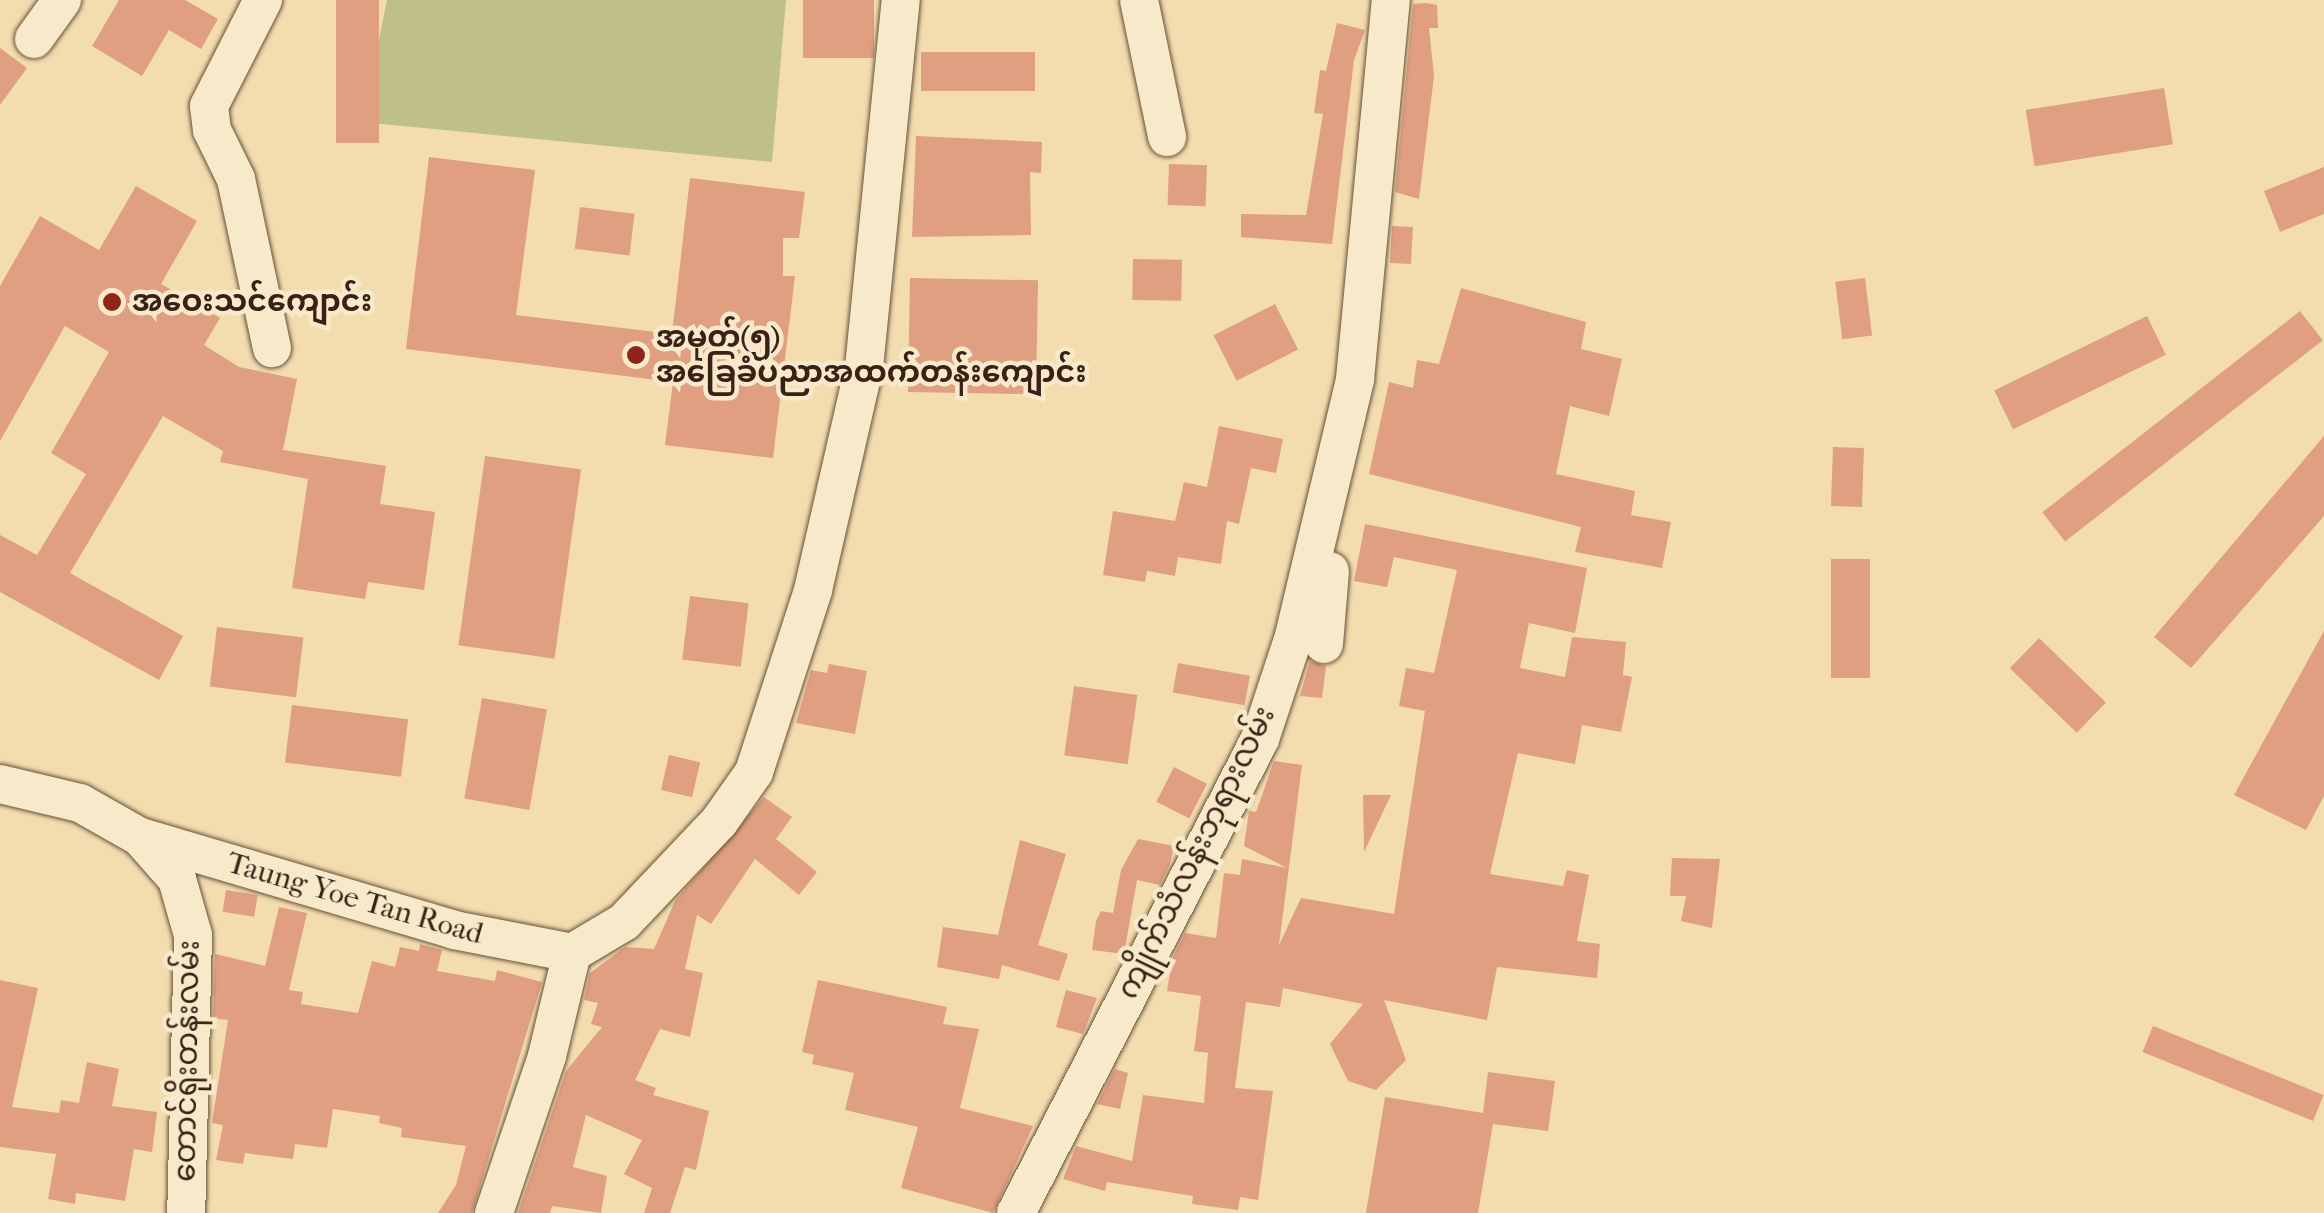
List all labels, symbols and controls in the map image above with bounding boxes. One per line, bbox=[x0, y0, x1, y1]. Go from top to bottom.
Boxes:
place label: အဝေးသင်ကျောင်း bbox=[132, 284, 372, 320]
marker: အဝေးသင်ကျောင်း bbox=[101, 291, 123, 313]
place label: အမုတ်(၅) အခြေခံပညာအထက်တန်းကျောင်း bbox=[656, 320, 1087, 390]
marker: အမုတ်(၅) အခြေခံပညာအထက်တန်းကျောင်း bbox=[625, 344, 647, 366]
street label: ကျိုက်သံလန်းဘုရားလမ်း bbox=[1110, 701, 1284, 1005]
street label: Taung Yoe Tan Road bbox=[223, 845, 487, 953]
street label: တောင်ရိုးတန်းလမ်း bbox=[168, 940, 208, 1182]

